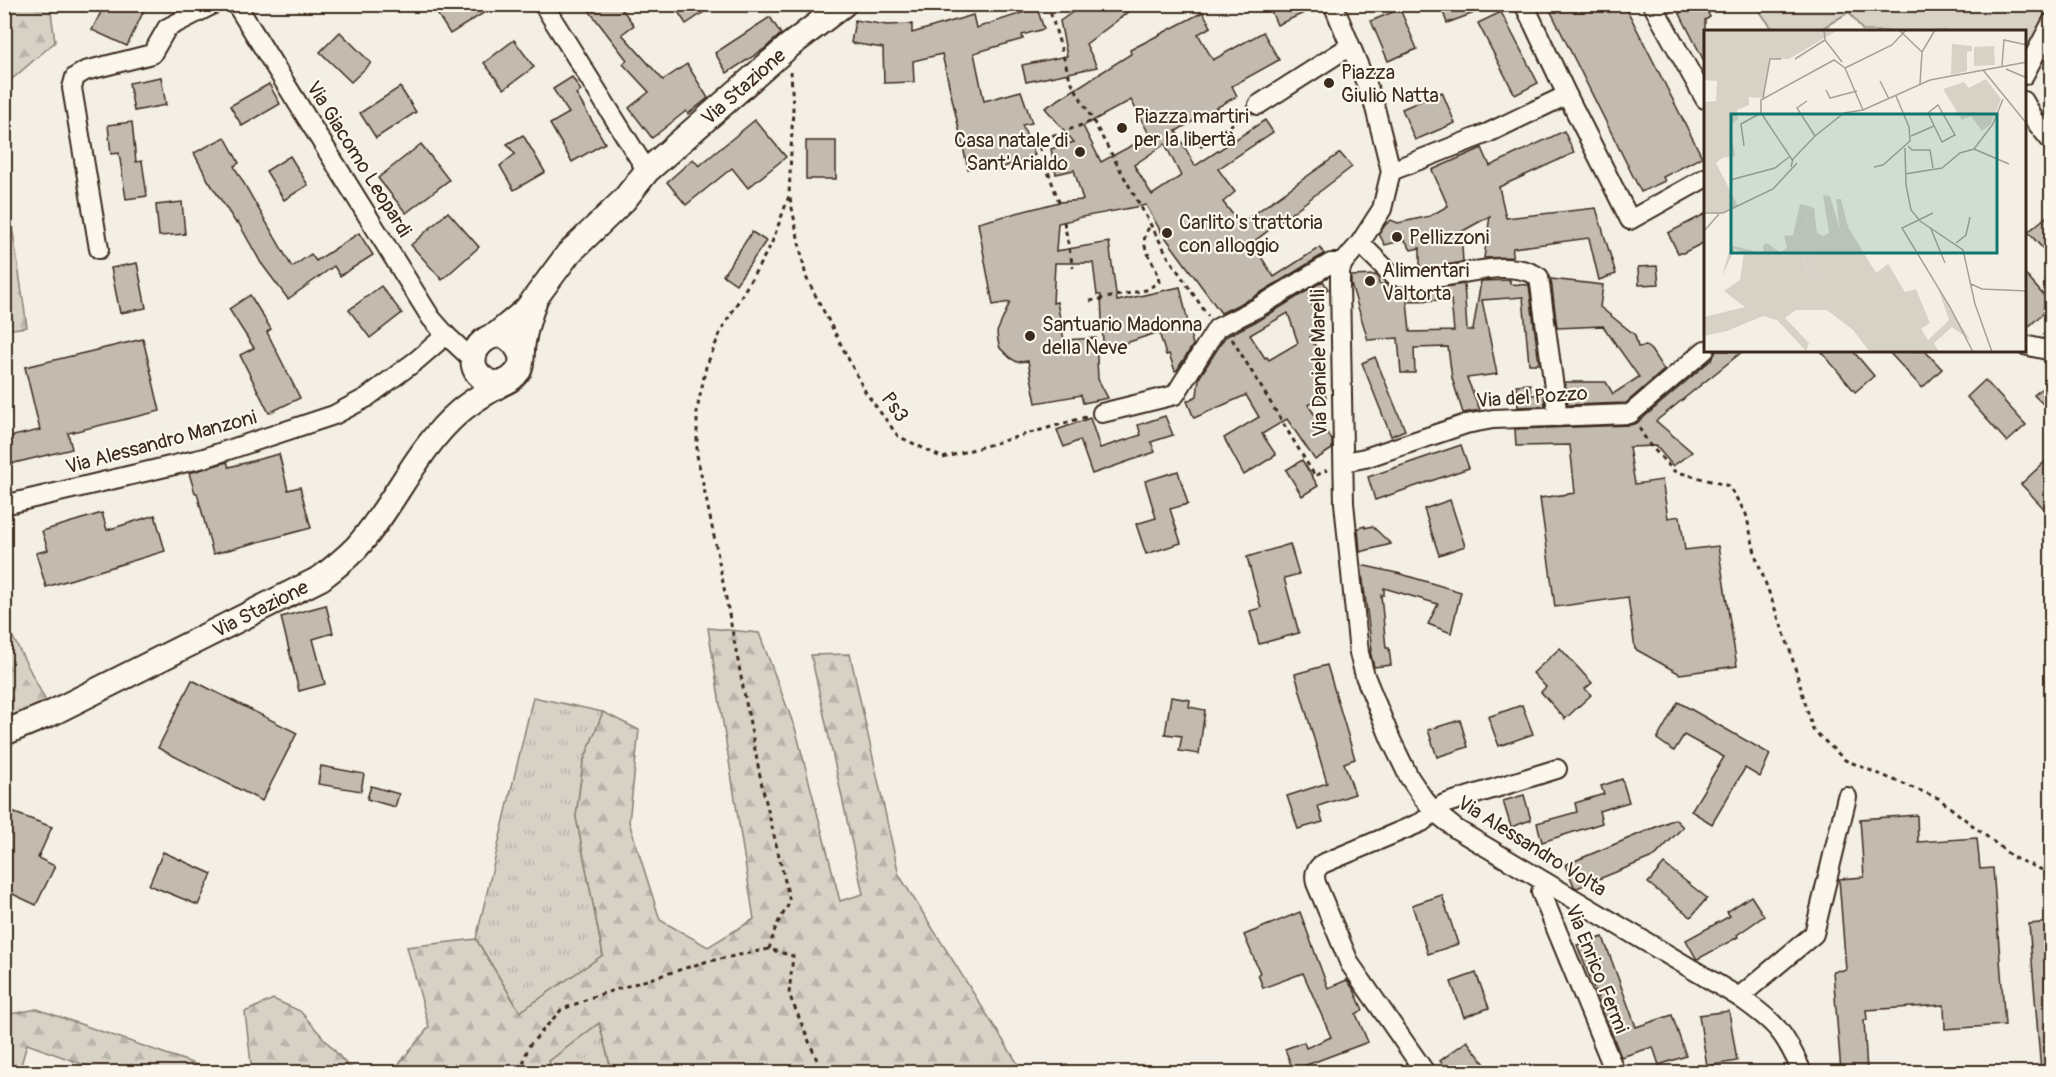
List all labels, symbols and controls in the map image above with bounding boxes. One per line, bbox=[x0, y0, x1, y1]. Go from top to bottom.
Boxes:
inset map bbox=[1704, 30, 2026, 352]
street label: Via Stazione bbox=[696, 43, 791, 130]
place label: Piazza Giulio Natta bbox=[1341, 60, 1439, 108]
street label: Via Giacomo Leopardi bbox=[301, 76, 417, 242]
marker: Piazza Giulio Natta bbox=[1322, 76, 1336, 90]
place label: Piazza martiri per la libertà bbox=[1134, 104, 1249, 152]
marker: Piazza martiri per la libertà bbox=[1115, 121, 1129, 135]
place label: Casa natale di Sant'Arialdo bbox=[954, 128, 1068, 176]
marker: Casa natale di Sant'Arialdo bbox=[1073, 145, 1087, 159]
place label: Carlito's trattoria con alloggio bbox=[1179, 210, 1323, 258]
place label: Pellizzoni bbox=[1409, 225, 1489, 250]
marker: Carlito's trattoria con alloggio bbox=[1160, 226, 1174, 240]
marker: Pellizzoni bbox=[1390, 230, 1404, 244]
place label: Alimentari Valtorta bbox=[1382, 258, 1469, 306]
marker: Alimentari Valtorta bbox=[1363, 274, 1377, 288]
street label: Via Daniele Marelli bbox=[1305, 289, 1333, 437]
place label: Santuario Madonna della Neve bbox=[1042, 312, 1202, 360]
marker: Santuario Madonna della Neve bbox=[1023, 329, 1037, 343]
street label: Via del Pozzo bbox=[1476, 381, 1589, 413]
street label: Ps3 bbox=[876, 387, 914, 427]
street label: Via Alessandro Manzoni bbox=[63, 404, 259, 480]
street label: Via Stazione bbox=[208, 574, 312, 643]
street label: Via Alessandro Volta bbox=[1453, 790, 1611, 902]
street label: Via Enrico Fermi bbox=[1560, 901, 1634, 1037]

